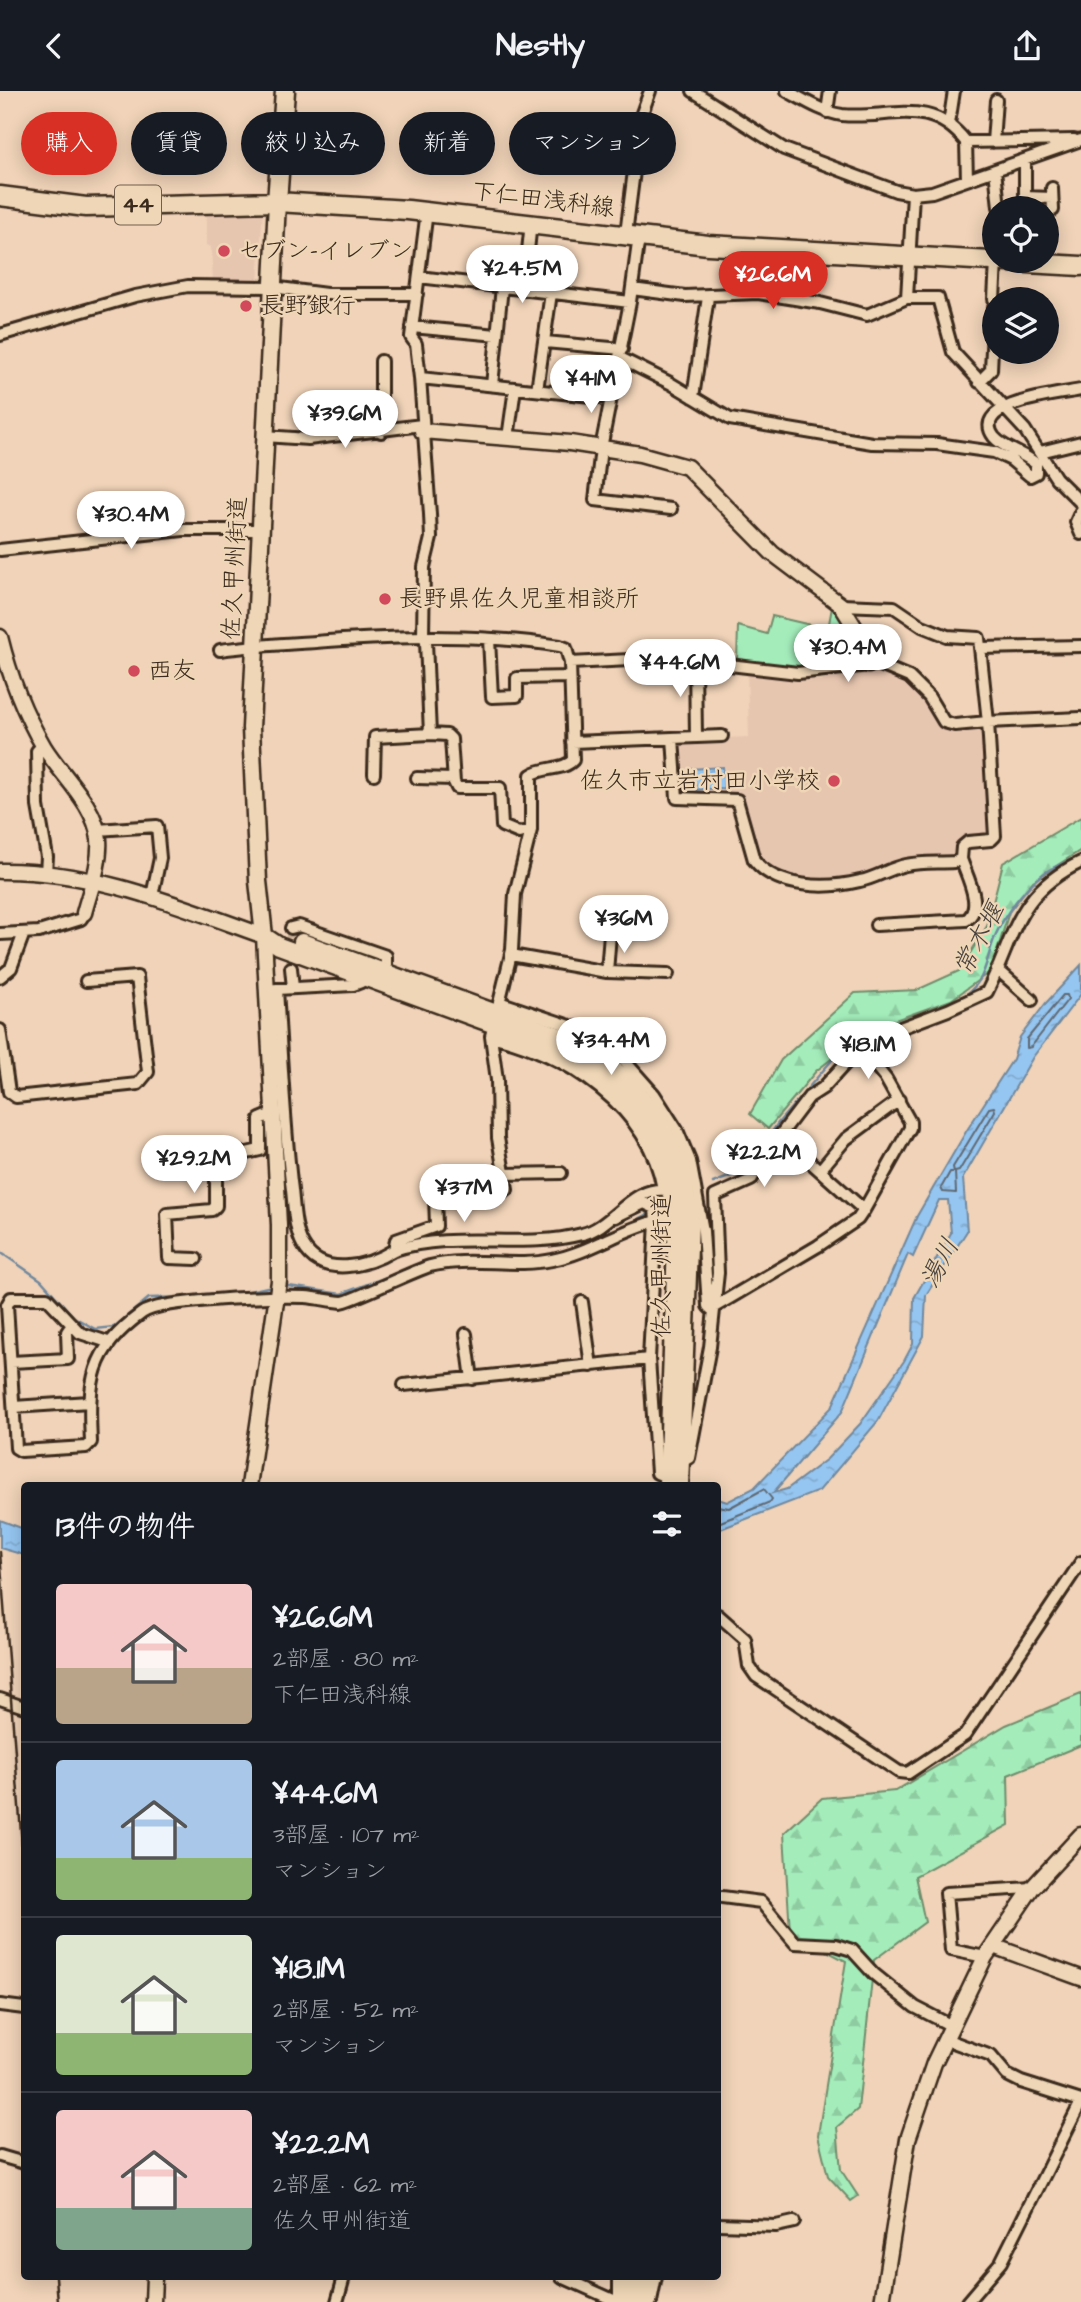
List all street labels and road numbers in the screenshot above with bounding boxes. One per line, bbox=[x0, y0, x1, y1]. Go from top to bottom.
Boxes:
street label: 下仁田浅科線 bbox=[469, 174, 617, 226]
road number: 44 bbox=[115, 185, 161, 225]
street label: 佐久甲州街道 bbox=[214, 495, 256, 641]
street label: 佐久甲州街道 bbox=[645, 1194, 679, 1338]

